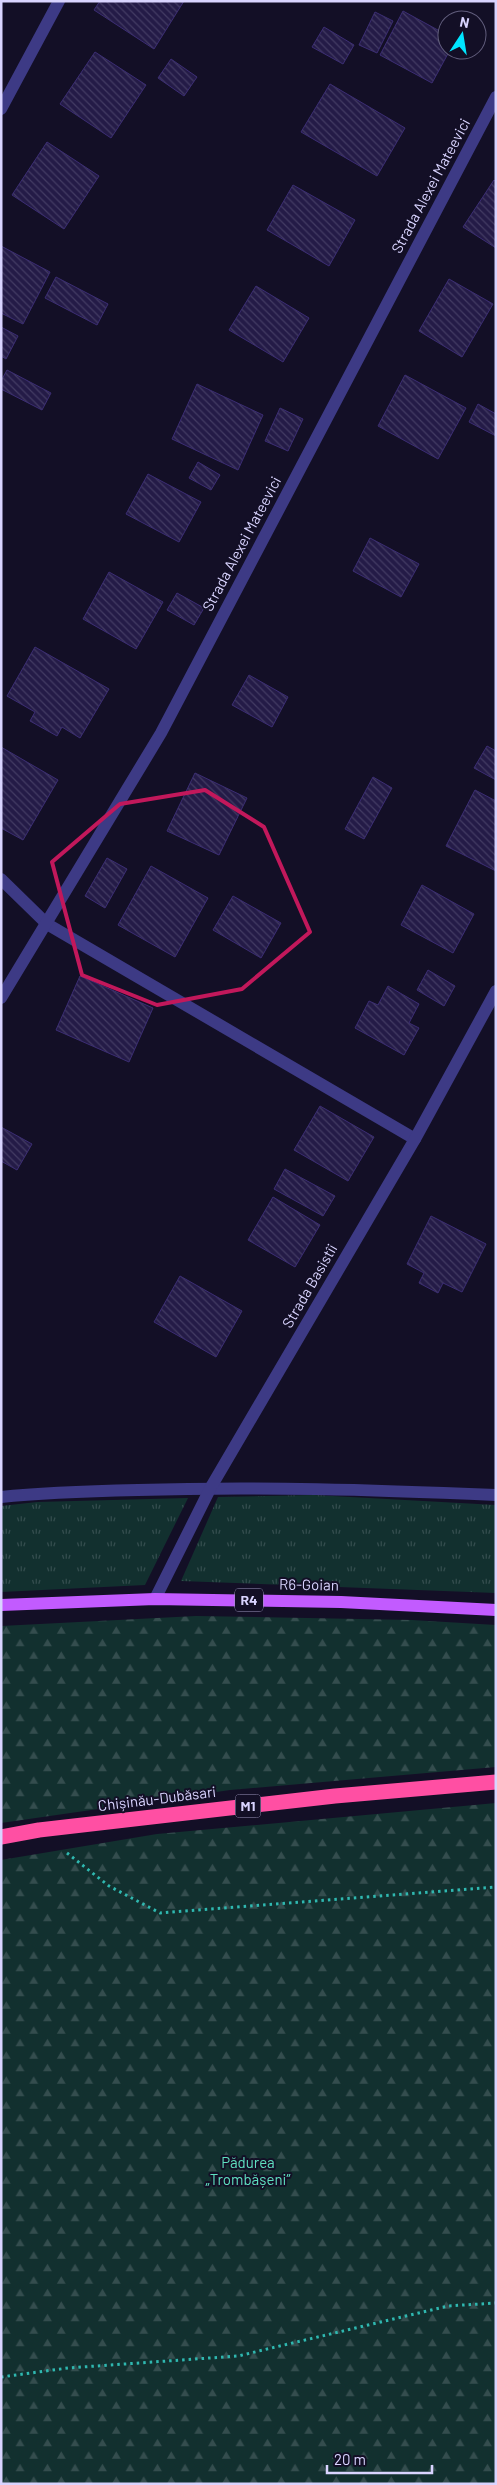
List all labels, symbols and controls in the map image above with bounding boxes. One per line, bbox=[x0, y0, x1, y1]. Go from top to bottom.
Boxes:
north arrow bbox=[437, 10, 487, 60]
text: N bbox=[458, 13, 471, 31]
street label: Strada Alexei Mateevici bbox=[387, 115, 473, 256]
street label: Strada Alexei Mateevici bbox=[198, 473, 284, 614]
street label: Strada Basistîi bbox=[278, 1240, 340, 1331]
street label: R6-Goian bbox=[279, 1574, 339, 1594]
road number: R4 bbox=[235, 1588, 263, 1612]
street label: Chișinău-Dubăsari bbox=[97, 1782, 217, 1814]
road number: M1 bbox=[236, 1794, 260, 1818]
park label: Pădurea „Trombășeni” bbox=[206, 2153, 290, 2188]
scale bar bbox=[327, 2442, 432, 2474]
text: 20 m bbox=[334, 2450, 366, 2468]

